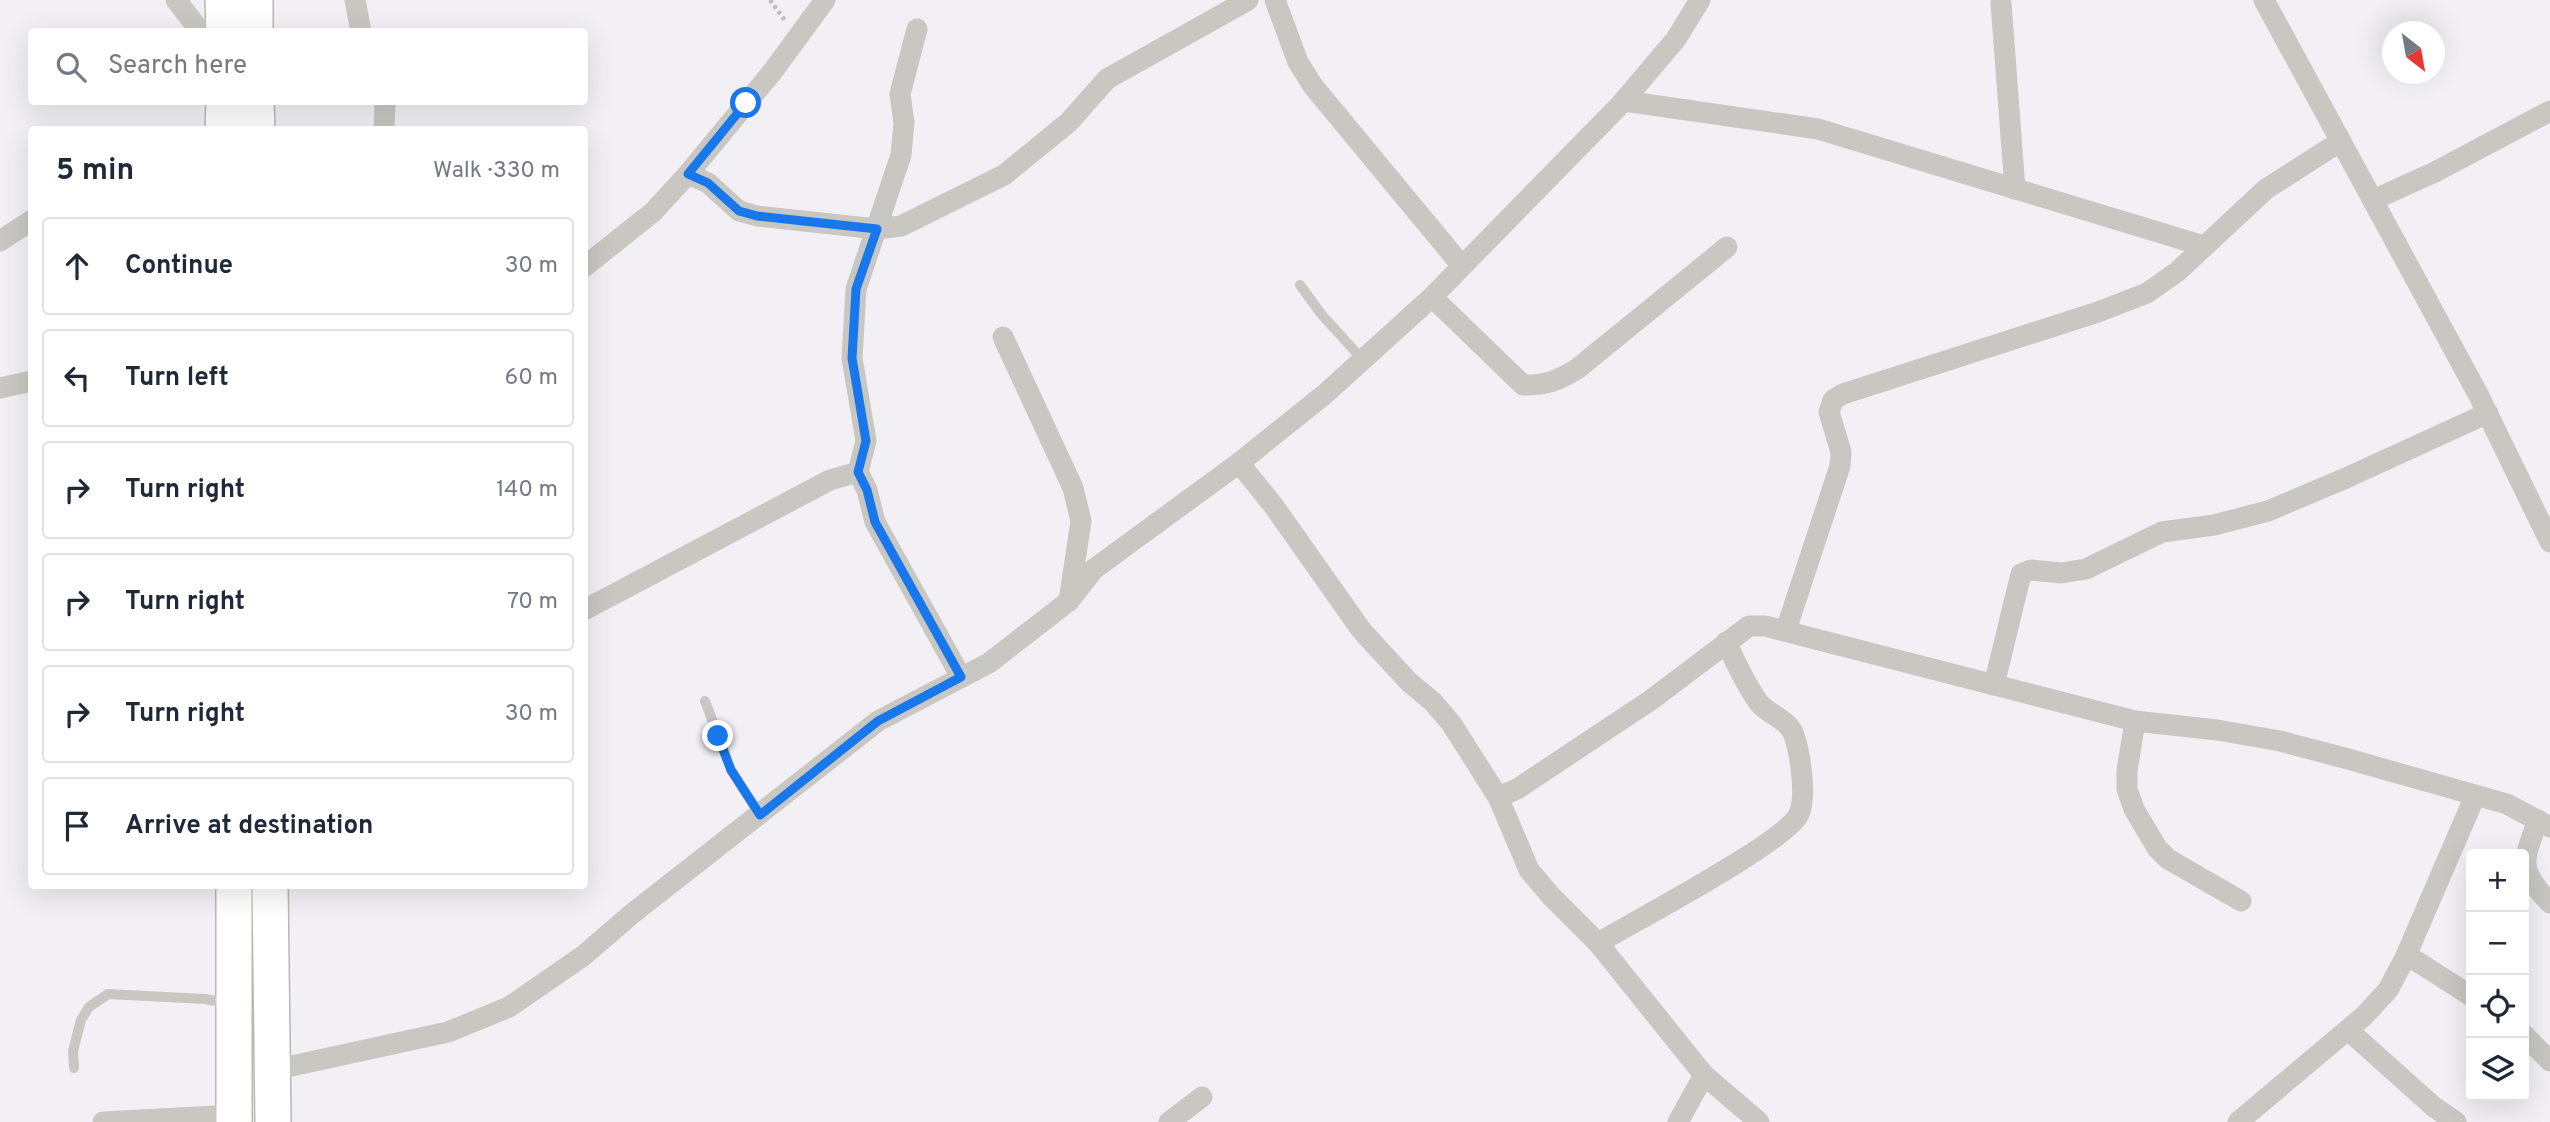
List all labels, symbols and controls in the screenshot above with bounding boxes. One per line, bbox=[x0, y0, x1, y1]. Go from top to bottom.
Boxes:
north arrow bbox=[2382, 21, 2445, 84]
search box bbox=[28, 28, 588, 105]
icon: search bbox=[52, 48, 90, 86]
text: Search here bbox=[108, 50, 247, 83]
route start bbox=[730, 87, 761, 118]
text: 5 min bbox=[56, 153, 134, 190]
text: Walk · 330 m bbox=[433, 157, 560, 186]
icon: ahead bbox=[58, 247, 96, 285]
text: Continue bbox=[125, 250, 233, 283]
text: 30 m bbox=[505, 252, 558, 281]
icon: left bbox=[58, 359, 96, 397]
text: Turn left bbox=[125, 362, 229, 395]
text: 60 m bbox=[505, 364, 558, 393]
icon: right bbox=[58, 471, 96, 509]
text: Turn right bbox=[125, 474, 245, 507]
text: 140 m bbox=[496, 476, 558, 505]
icon: right bbox=[58, 583, 96, 621]
text: Turn right bbox=[125, 586, 245, 619]
text: 70 m bbox=[507, 588, 558, 617]
icon: right bbox=[58, 695, 96, 733]
text: Turn right bbox=[125, 698, 245, 731]
text: 30 m bbox=[505, 700, 558, 729]
route end bbox=[702, 720, 733, 751]
icon: arrive bbox=[58, 807, 96, 845]
text: Arrive at destination bbox=[125, 810, 373, 843]
map controls bbox=[2466, 849, 2529, 1101]
button: + bbox=[2466, 849, 2529, 912]
button: − bbox=[2466, 912, 2529, 975]
button: locate bbox=[2466, 975, 2529, 1038]
button: layers bbox=[2466, 1038, 2529, 1101]

